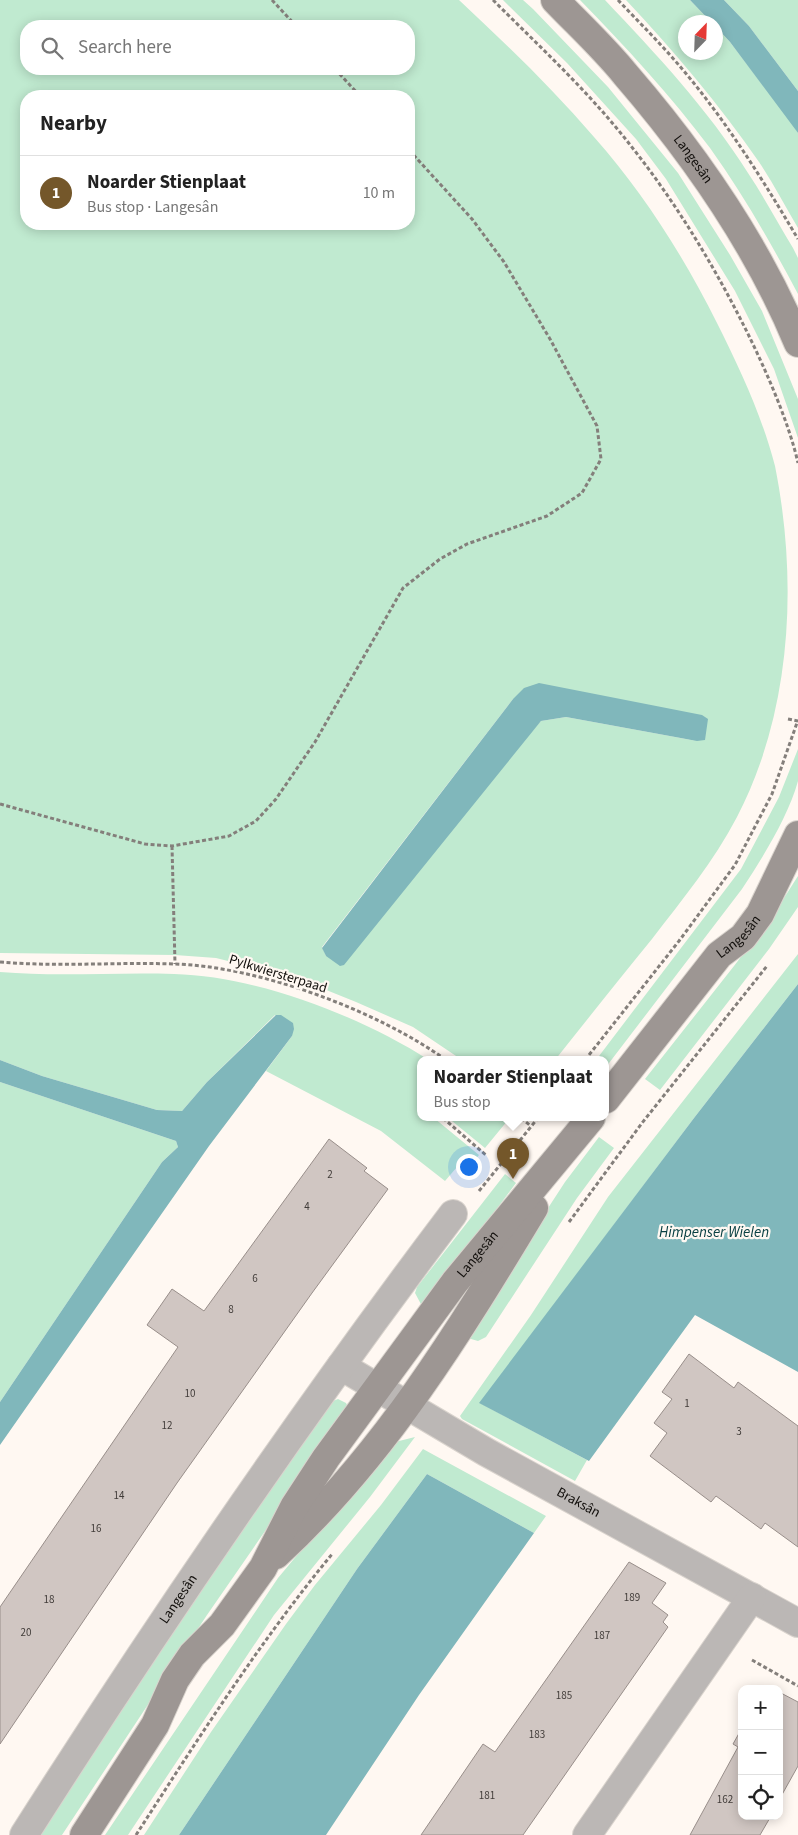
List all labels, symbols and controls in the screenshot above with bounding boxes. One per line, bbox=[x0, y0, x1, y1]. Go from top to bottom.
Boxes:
north arrow bbox=[678, 15, 723, 60]
search box bbox=[20, 20, 415, 75]
icon: search bbox=[38, 34, 66, 62]
text: Search here bbox=[78, 34, 172, 61]
text: Nearby bbox=[40, 108, 107, 138]
street label: Langesân bbox=[668, 131, 717, 188]
text: Noarder Stienplaat bbox=[87, 169, 246, 196]
text: 1 bbox=[52, 182, 60, 204]
text: 10 m bbox=[363, 182, 395, 204]
text: Bus stop · Langesân bbox=[87, 196, 218, 218]
street label: Langesân bbox=[712, 911, 766, 964]
street label: Pylkwiersterpaad bbox=[226, 950, 330, 998]
popup bbox=[417, 1056, 609, 1121]
text: Noarder Stienplaat bbox=[434, 1064, 592, 1091]
text: Bus stop bbox=[434, 1091, 491, 1113]
pin: 1 bbox=[497, 1138, 529, 1179]
your location bbox=[456, 1154, 482, 1180]
house number: 2 bbox=[327, 1167, 333, 1182]
house number: 4 bbox=[304, 1199, 310, 1214]
water label: Himpenser Wielen bbox=[659, 1222, 769, 1243]
street label: Langesân bbox=[452, 1227, 503, 1282]
house number: 6 bbox=[252, 1271, 258, 1286]
house number: 8 bbox=[228, 1302, 234, 1317]
house number: 10 bbox=[185, 1386, 195, 1401]
house number: 1 bbox=[684, 1396, 690, 1411]
house number: 12 bbox=[162, 1418, 172, 1433]
house number: 3 bbox=[736, 1424, 742, 1439]
street label: Braksân bbox=[553, 1483, 604, 1523]
house number: 14 bbox=[114, 1488, 125, 1503]
house number: 16 bbox=[91, 1521, 102, 1536]
street label: Langesân bbox=[155, 1570, 202, 1628]
house number: 189 bbox=[624, 1590, 640, 1605]
house number: 18 bbox=[44, 1592, 55, 1607]
house number: 20 bbox=[21, 1625, 31, 1640]
house number: 187 bbox=[594, 1628, 610, 1643]
map controls bbox=[738, 1685, 783, 1820]
button: + bbox=[738, 1685, 783, 1730]
house number: 185 bbox=[556, 1688, 572, 1703]
house number: 183 bbox=[529, 1727, 545, 1742]
button: − bbox=[738, 1730, 783, 1775]
button: locate bbox=[738, 1775, 783, 1820]
house number: 181 bbox=[479, 1788, 495, 1803]
house number: 162 bbox=[717, 1792, 733, 1807]

